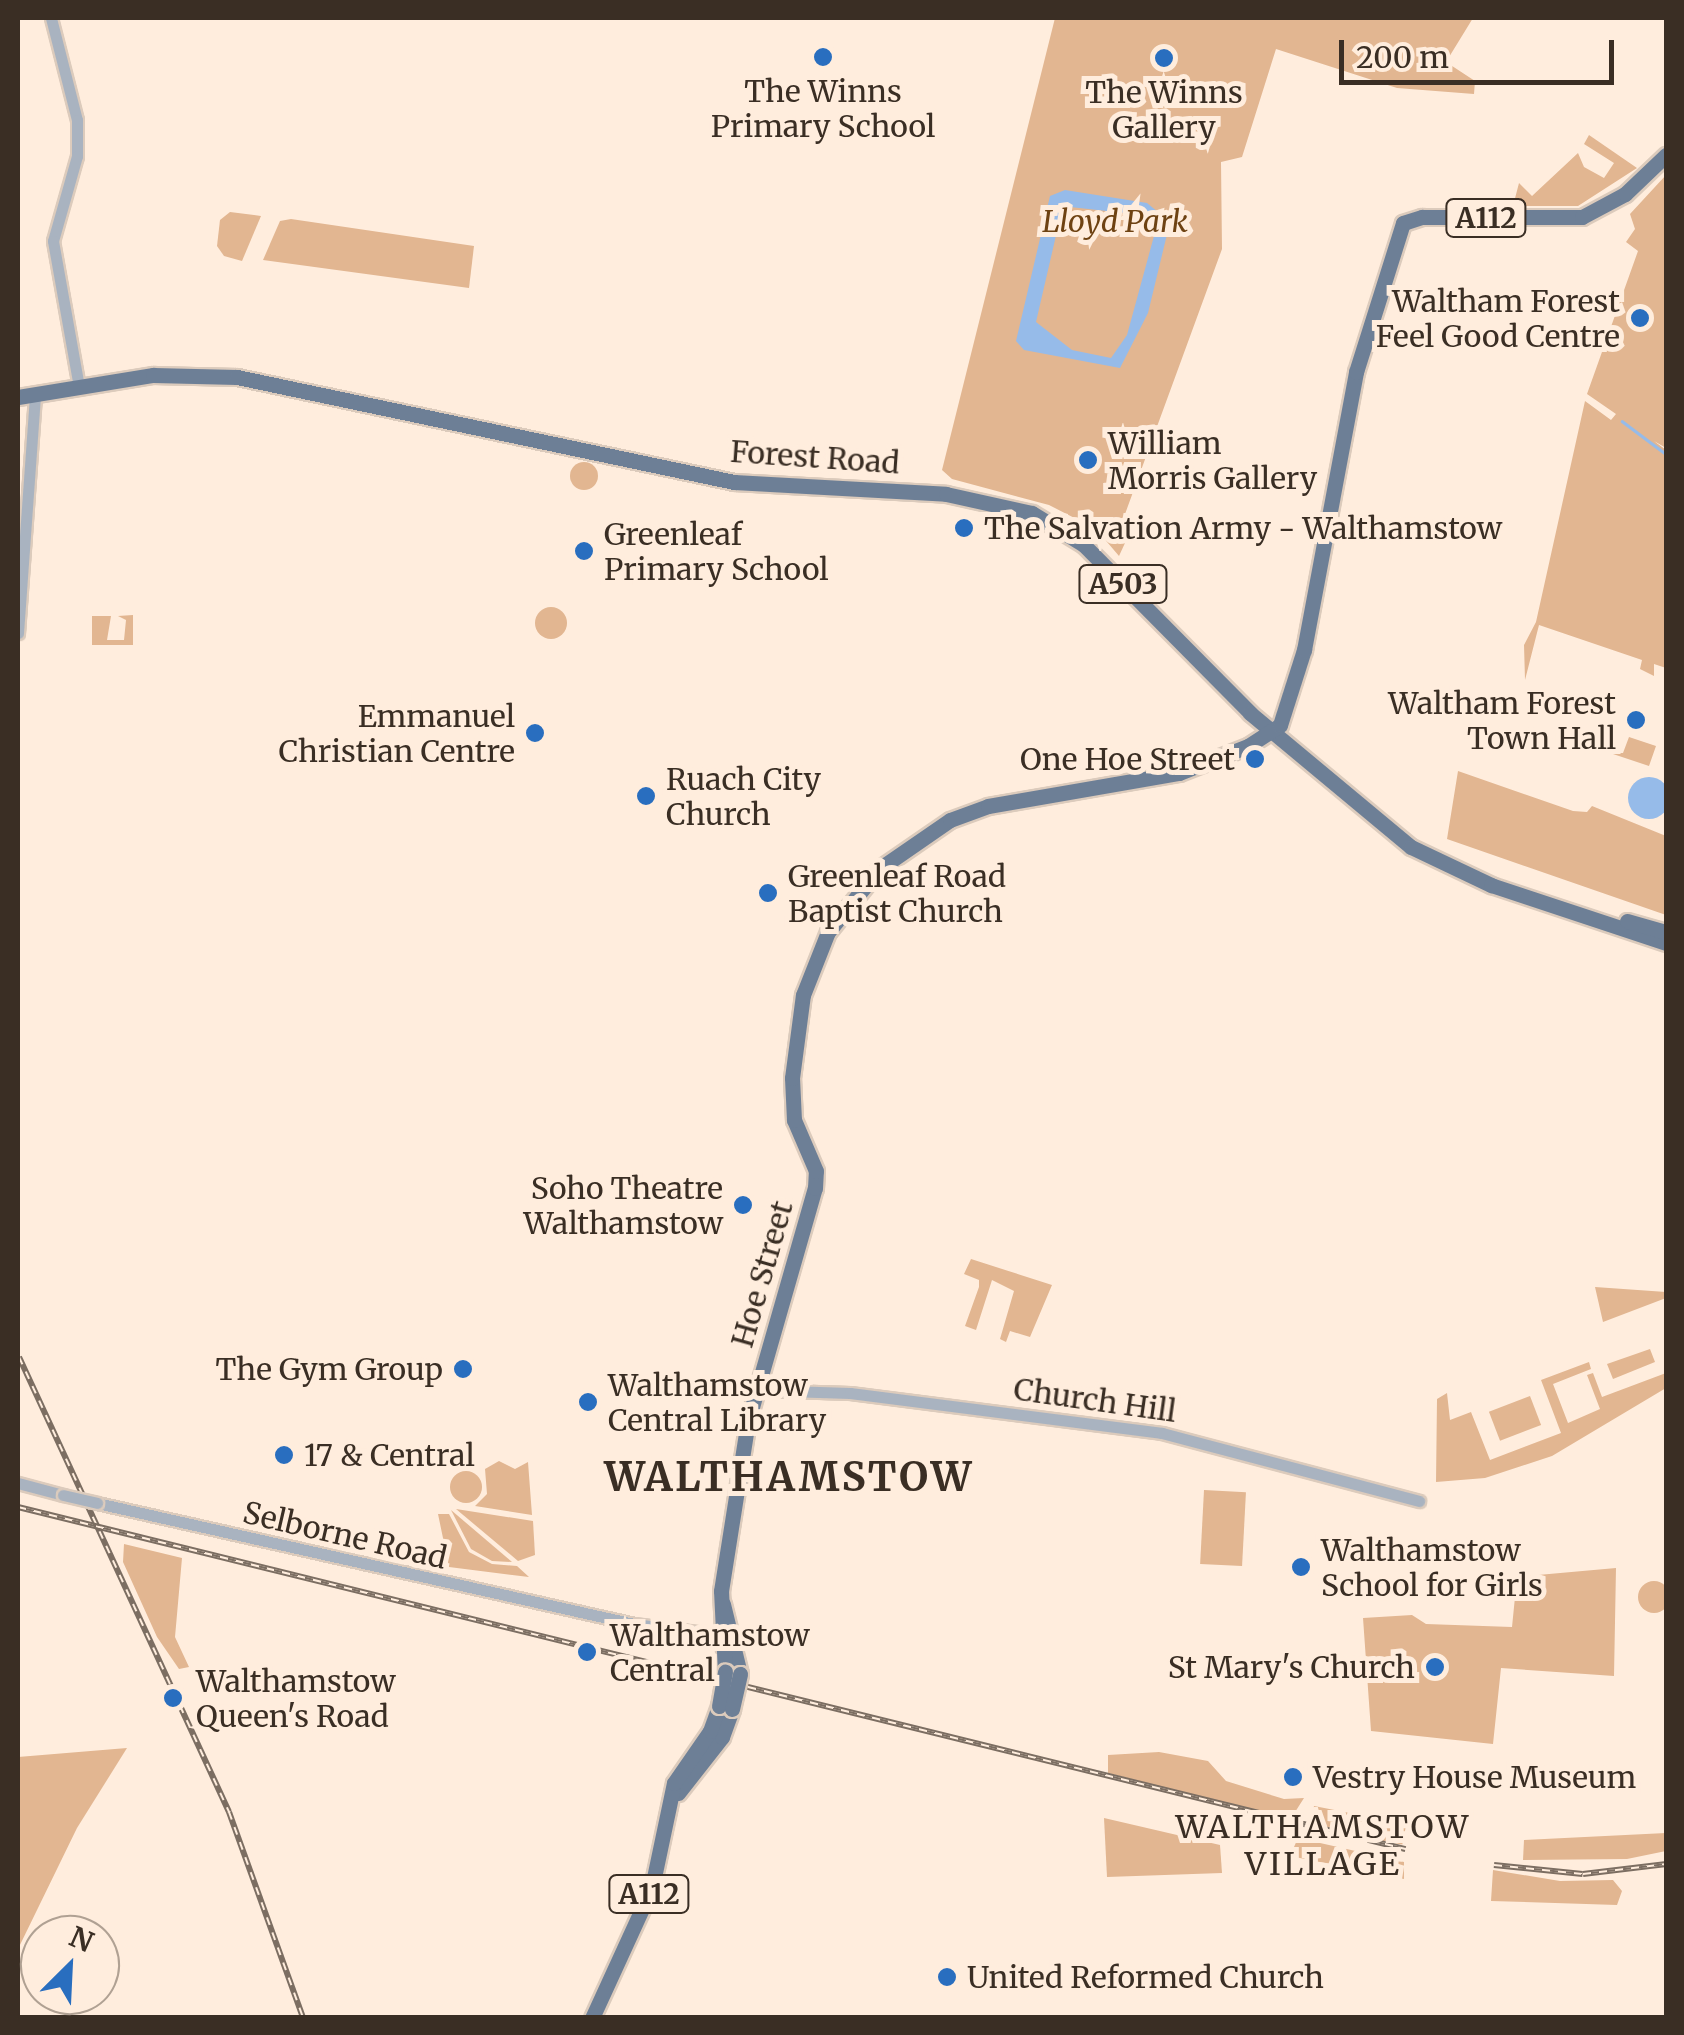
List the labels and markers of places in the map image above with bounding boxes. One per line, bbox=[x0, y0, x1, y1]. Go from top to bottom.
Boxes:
marker: The Winns Primary School bbox=[812, 46, 834, 68]
marker: The Winns Gallery bbox=[1153, 47, 1175, 69]
place label: The Winns Primary School bbox=[711, 73, 935, 144]
place label: The Winns Gallery bbox=[1085, 74, 1243, 144]
place label: Waltham Forest Feel Good Centre bbox=[1376, 283, 1620, 354]
marker: Waltham Forest Feel Good Centre bbox=[1629, 307, 1651, 329]
place label: William Morris Gallery bbox=[1108, 425, 1317, 496]
marker: William Morris Gallery bbox=[1077, 449, 1099, 471]
place label: The Salvation Army - Walthamstow bbox=[984, 510, 1502, 546]
place label: Greenleaf Primary School bbox=[604, 516, 829, 586]
marker: The Salvation Army - Walthamstow bbox=[953, 517, 975, 539]
marker: Greenleaf Primary School bbox=[573, 540, 595, 562]
place label: Waltham Forest Town Hall bbox=[1388, 685, 1616, 756]
place label: Emmanuel Christian Centre bbox=[278, 698, 515, 768]
marker: Waltham Forest Town Hall bbox=[1625, 709, 1647, 731]
marker: Emmanuel Christian Centre bbox=[524, 722, 546, 744]
place label: One Hoe Street bbox=[1020, 741, 1235, 777]
marker: One Hoe Street bbox=[1244, 748, 1266, 770]
place label: Ruach City Church bbox=[666, 761, 821, 832]
marker: Ruach City Church bbox=[635, 785, 657, 807]
place label: Greenleaf Road Baptist Church bbox=[788, 858, 1006, 928]
marker: Greenleaf Road Baptist Church bbox=[757, 882, 779, 904]
place label: Soho Theatre Walthamstow bbox=[523, 1170, 723, 1240]
marker: Soho Theatre Walthamstow bbox=[732, 1194, 754, 1216]
place label: The Gym Group bbox=[215, 1351, 443, 1387]
marker: The Gym Group bbox=[452, 1358, 474, 1380]
place label: Walthamstow Central Library bbox=[608, 1367, 826, 1438]
marker: Walthamstow Central Library bbox=[577, 1391, 599, 1413]
place label: 17 & Central bbox=[304, 1437, 475, 1473]
marker: 17 & Central bbox=[273, 1444, 295, 1466]
place label: Walthamstow School for Girls bbox=[1321, 1532, 1543, 1602]
marker: Walthamstow School for Girls bbox=[1290, 1556, 1312, 1578]
place label: Walthamstow Central bbox=[610, 1617, 810, 1688]
marker: Walthamstow Central bbox=[574, 1639, 600, 1665]
place label: St Mary's Church bbox=[1168, 1649, 1415, 1685]
marker: St Mary's Church bbox=[1424, 1656, 1446, 1678]
place label: Walthamstow Queen's Road bbox=[196, 1663, 396, 1734]
marker: Walthamstow Queen's Road bbox=[160, 1685, 186, 1711]
place label: Vestry House Museum bbox=[1313, 1759, 1636, 1795]
marker: Vestry House Museum bbox=[1282, 1766, 1304, 1788]
place label: United Reformed Church bbox=[967, 1959, 1324, 1995]
marker: United Reformed Church bbox=[936, 1966, 958, 1988]

